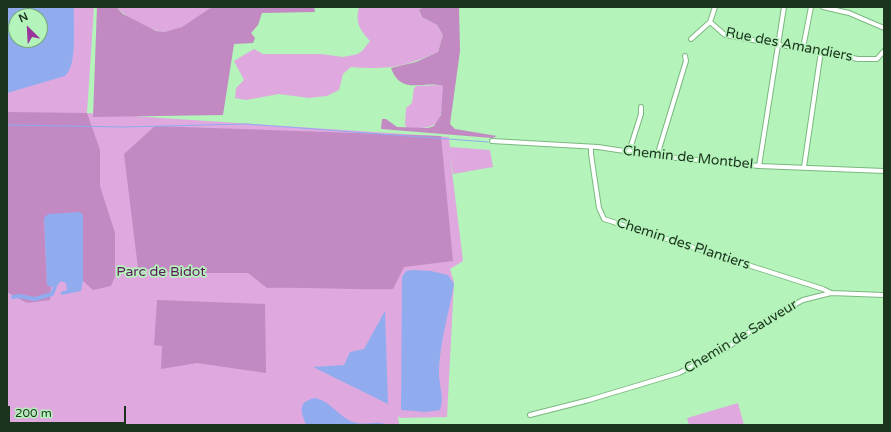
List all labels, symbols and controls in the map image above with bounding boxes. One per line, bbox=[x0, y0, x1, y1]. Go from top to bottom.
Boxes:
north arrow bbox=[8, 8, 48, 48]
text: N bbox=[17, 10, 30, 25]
street label: Rue des Amandiers bbox=[724, 24, 854, 66]
street label: Chemin de Montbel bbox=[622, 143, 754, 173]
street label: Chemin des Plantiers bbox=[614, 214, 752, 274]
park label: Parc de Bidot bbox=[116, 264, 206, 280]
street label: Chemin de Sauveur bbox=[681, 297, 801, 377]
scale bar bbox=[10, 398, 128, 424]
text: 200 m bbox=[15, 406, 52, 420]

